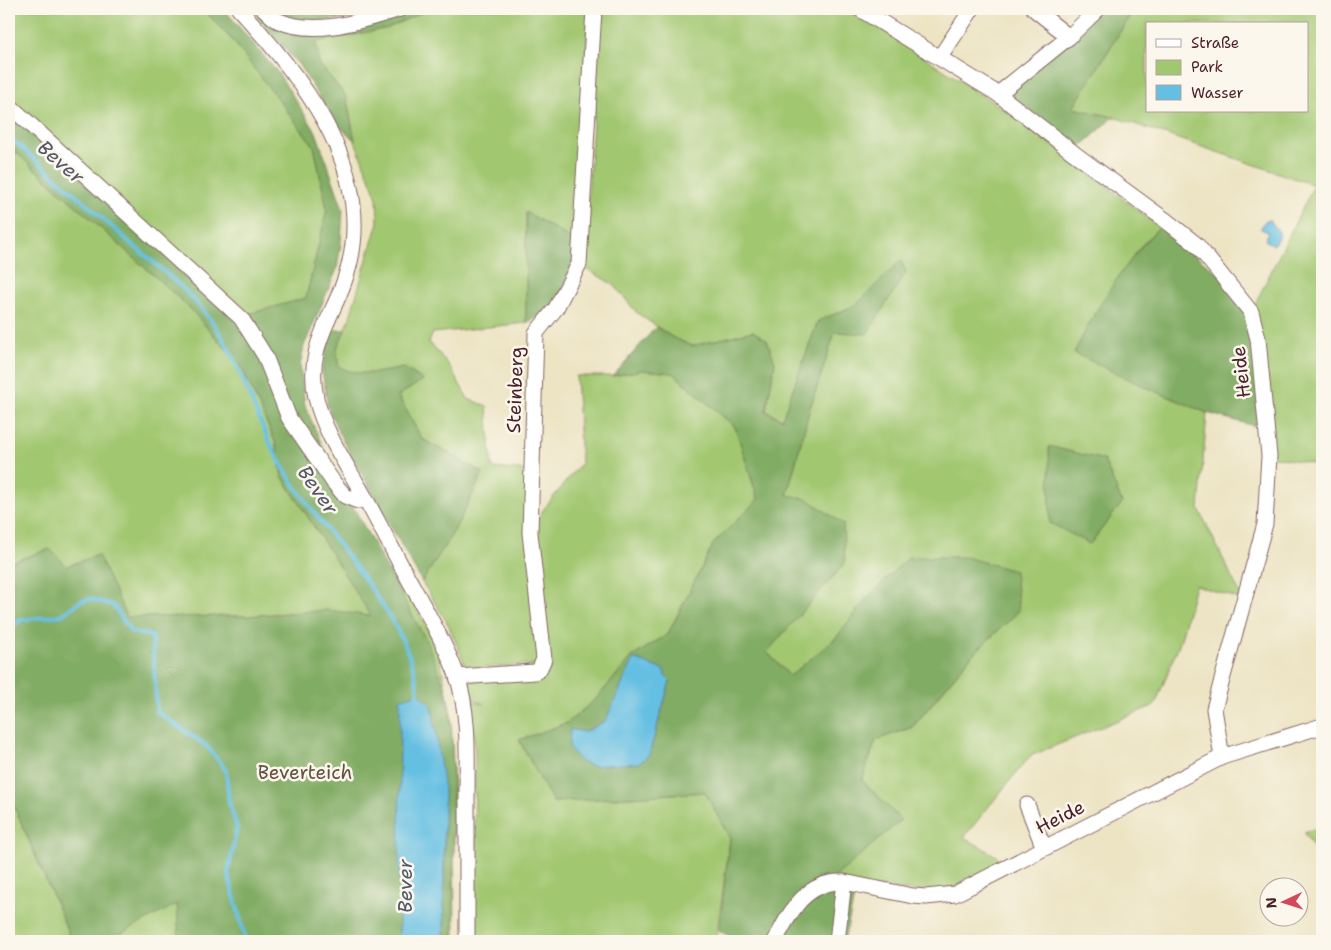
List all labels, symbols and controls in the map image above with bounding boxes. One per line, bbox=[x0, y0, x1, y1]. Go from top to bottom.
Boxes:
legend bbox=[1146, 22, 1308, 112]
text: Straße bbox=[1191, 33, 1239, 53]
text: Park bbox=[1191, 57, 1223, 77]
text: Wasser bbox=[1191, 83, 1244, 103]
water label: Bever bbox=[32, 134, 90, 190]
street label: Heide bbox=[1226, 345, 1256, 399]
street label: Steinberg bbox=[501, 346, 529, 434]
water label: Bever bbox=[292, 460, 344, 520]
park label: Beverteich bbox=[258, 760, 352, 785]
street label: Heide bbox=[1031, 794, 1089, 840]
water label: Bever bbox=[392, 858, 418, 913]
north arrow bbox=[1258, 878, 1308, 928]
text: N bbox=[1262, 897, 1280, 909]

